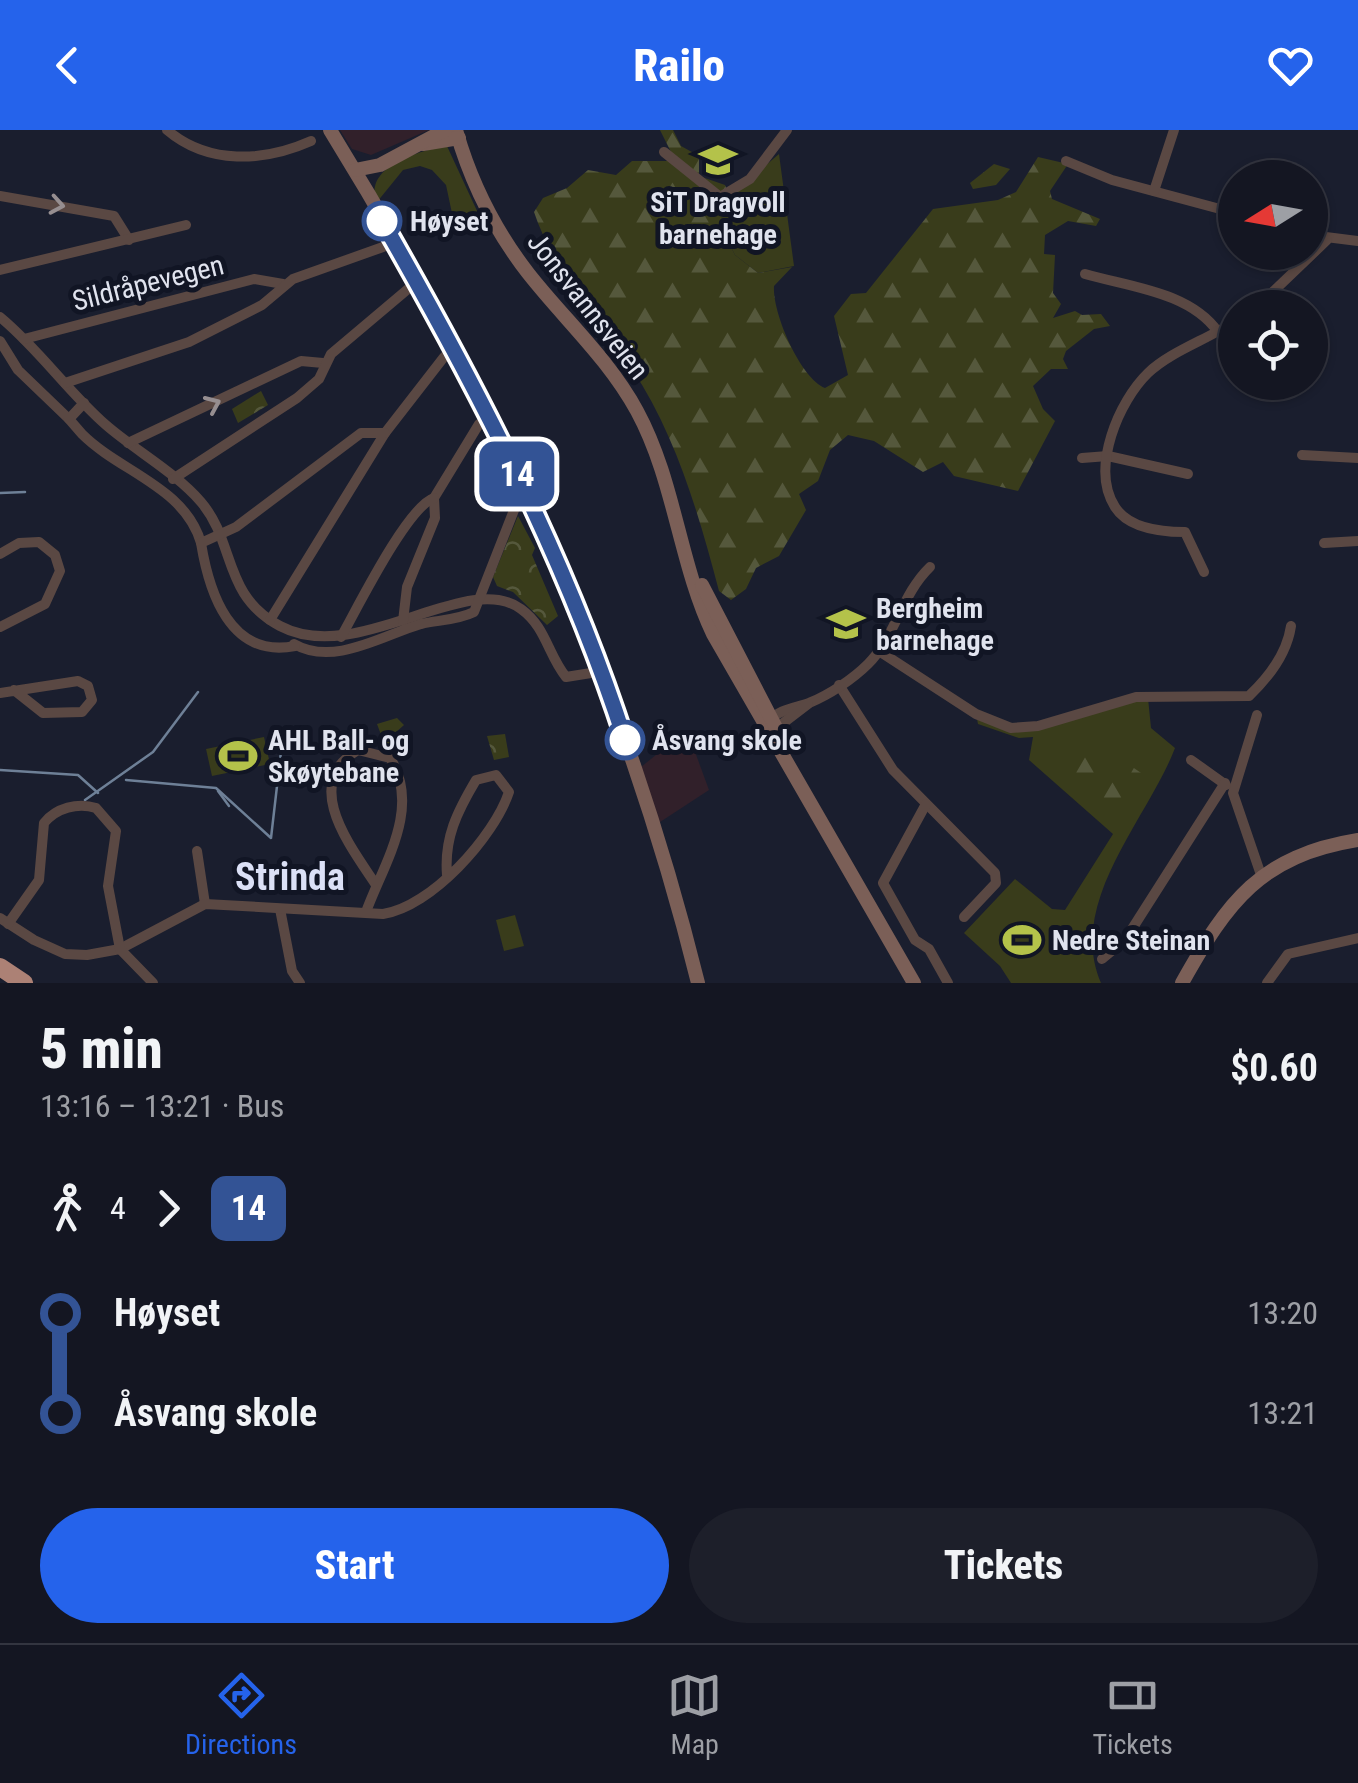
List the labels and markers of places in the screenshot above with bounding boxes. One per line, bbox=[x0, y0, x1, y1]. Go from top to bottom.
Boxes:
school or university icon: SiT Dragvoll barnehage bbox=[697, 139, 739, 181]
place label: SiT Dragvoll barnehage bbox=[650, 186, 786, 251]
marker: Høyset bbox=[363, 202, 401, 240]
place label: Høyset bbox=[410, 205, 488, 238]
place label: Bergheim barnehage bbox=[876, 592, 994, 657]
school or university icon: Bergheim barnehage bbox=[825, 603, 867, 645]
marker: Åsvang skole bbox=[606, 721, 644, 759]
place label: Åsvang skole bbox=[652, 723, 802, 757]
place label: AHL Ball- og Skøytebane bbox=[268, 724, 409, 789]
sports icon: AHL Ball- og Skøytebane bbox=[217, 735, 259, 777]
sports icon: Nedre Steinan bbox=[1001, 919, 1043, 961]
place label: Nedre Steinan bbox=[1052, 924, 1210, 957]

